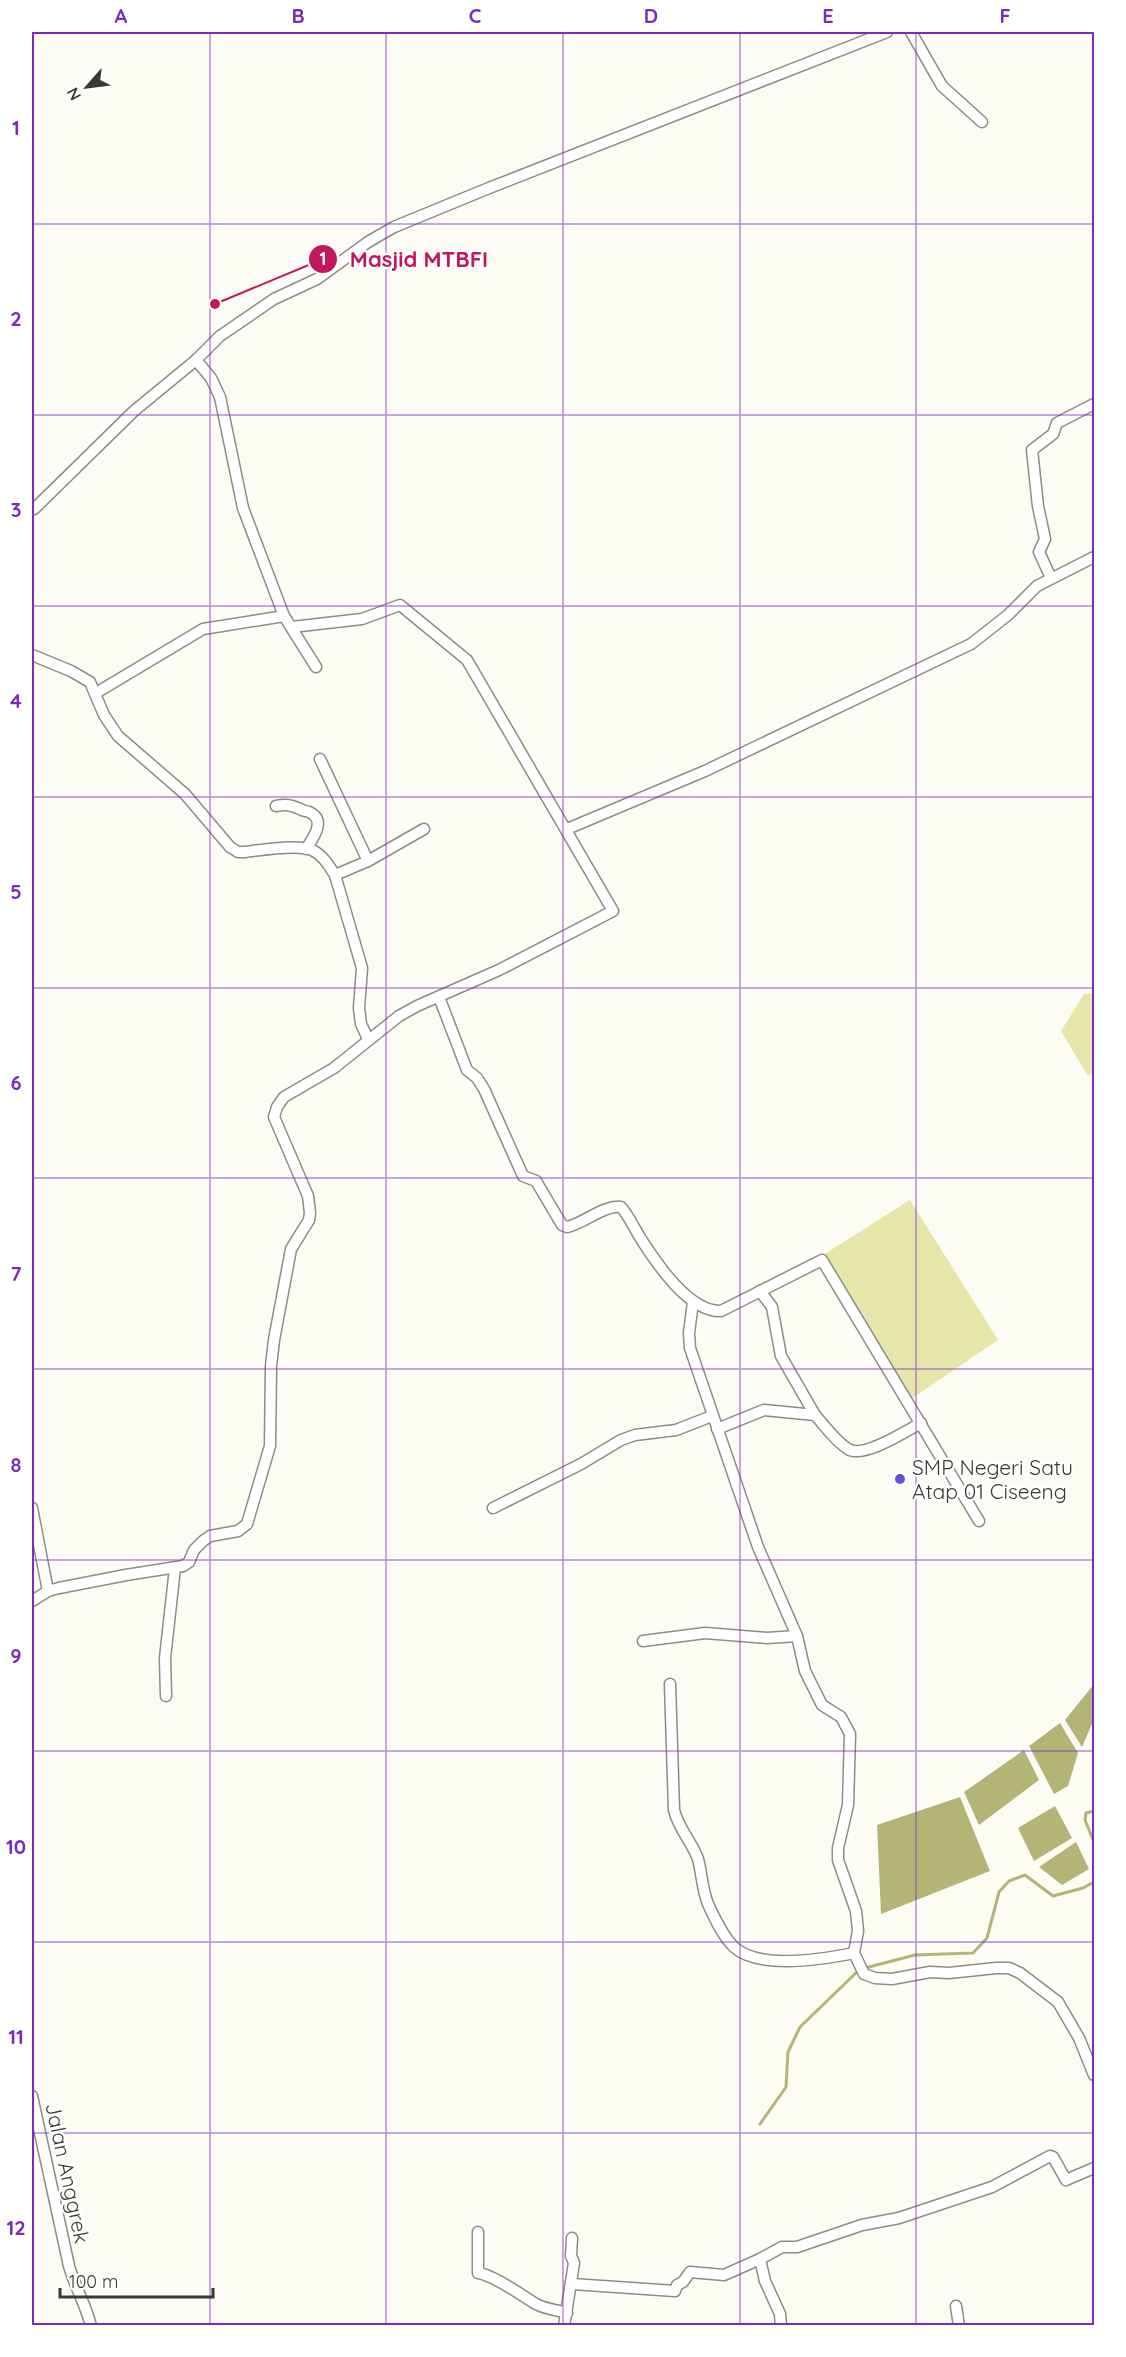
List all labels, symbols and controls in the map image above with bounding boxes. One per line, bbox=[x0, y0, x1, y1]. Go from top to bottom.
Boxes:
text: A bbox=[115, 3, 128, 28]
text: B bbox=[291, 3, 305, 28]
text: C bbox=[469, 3, 482, 28]
text: D bbox=[644, 3, 658, 28]
text: E bbox=[822, 3, 834, 28]
text: F bbox=[999, 3, 1011, 28]
north arrow bbox=[57, 57, 117, 117]
text: N bbox=[62, 84, 85, 104]
text: 1 bbox=[12, 115, 20, 140]
callout: Masjid MTBFI bbox=[308, 239, 500, 279]
text: Masjid MTBFI bbox=[350, 245, 488, 273]
text: 1 bbox=[319, 247, 327, 270]
text: 2 bbox=[10, 306, 22, 331]
text: 3 bbox=[11, 497, 21, 522]
text: 4 bbox=[10, 688, 22, 713]
text: 5 bbox=[10, 879, 22, 904]
text: 6 bbox=[10, 1070, 22, 1095]
text: 7 bbox=[11, 1261, 22, 1286]
text: 8 bbox=[11, 1452, 22, 1477]
place label: SMP Negeri Satu Atap 01 Ciseeng bbox=[912, 1454, 1073, 1504]
marker: SMP Negeri Satu Atap 01 Ciseeng bbox=[893, 1472, 907, 1486]
text: 9 bbox=[10, 1643, 22, 1668]
text: 10 bbox=[6, 1834, 26, 1859]
text: 11 bbox=[8, 2024, 24, 2049]
street label: Jalan Anggrek bbox=[40, 2100, 96, 2246]
text: 12 bbox=[6, 2215, 26, 2240]
scale bar bbox=[60, 2261, 213, 2299]
text: 100 m bbox=[69, 2270, 118, 2293]

